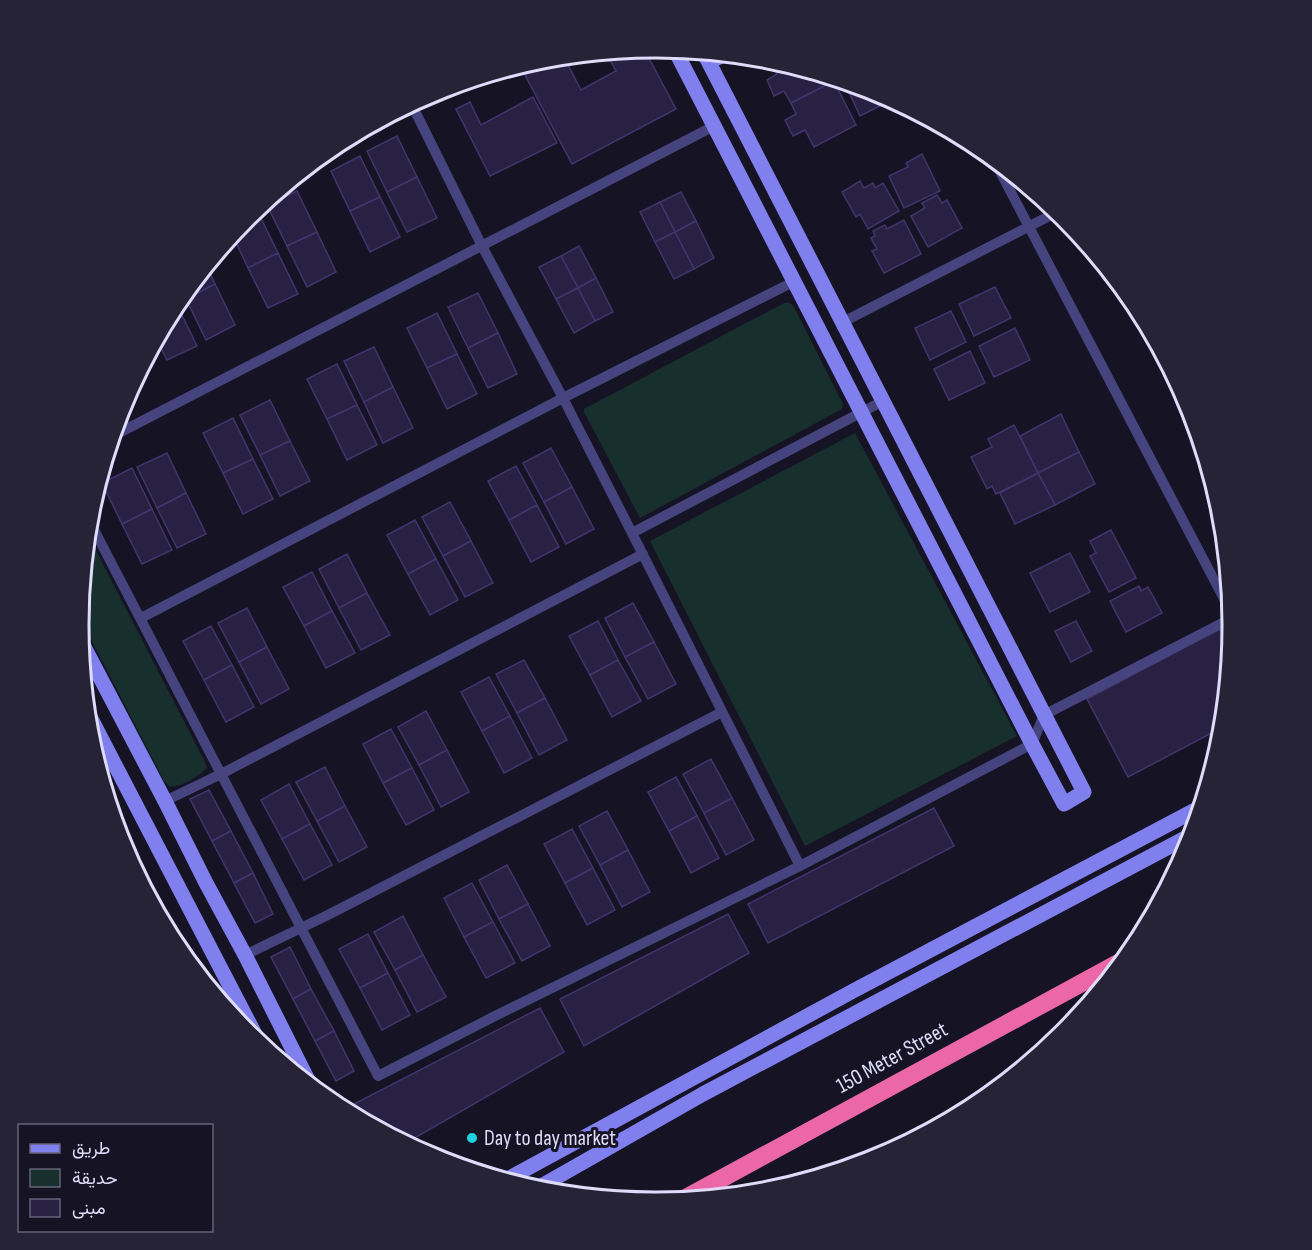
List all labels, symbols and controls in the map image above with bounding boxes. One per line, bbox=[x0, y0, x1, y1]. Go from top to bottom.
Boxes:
street label: 150 Meter Street bbox=[832, 1016, 953, 1100]
legend bbox=[18, 1124, 213, 1232]
place label: Day to day market bbox=[484, 1125, 616, 1152]
marker: Day to day market bbox=[465, 1131, 479, 1145]
text: طريق bbox=[72, 1138, 110, 1159]
text: حديقة bbox=[72, 1168, 118, 1189]
text: مبنى bbox=[72, 1198, 106, 1219]

